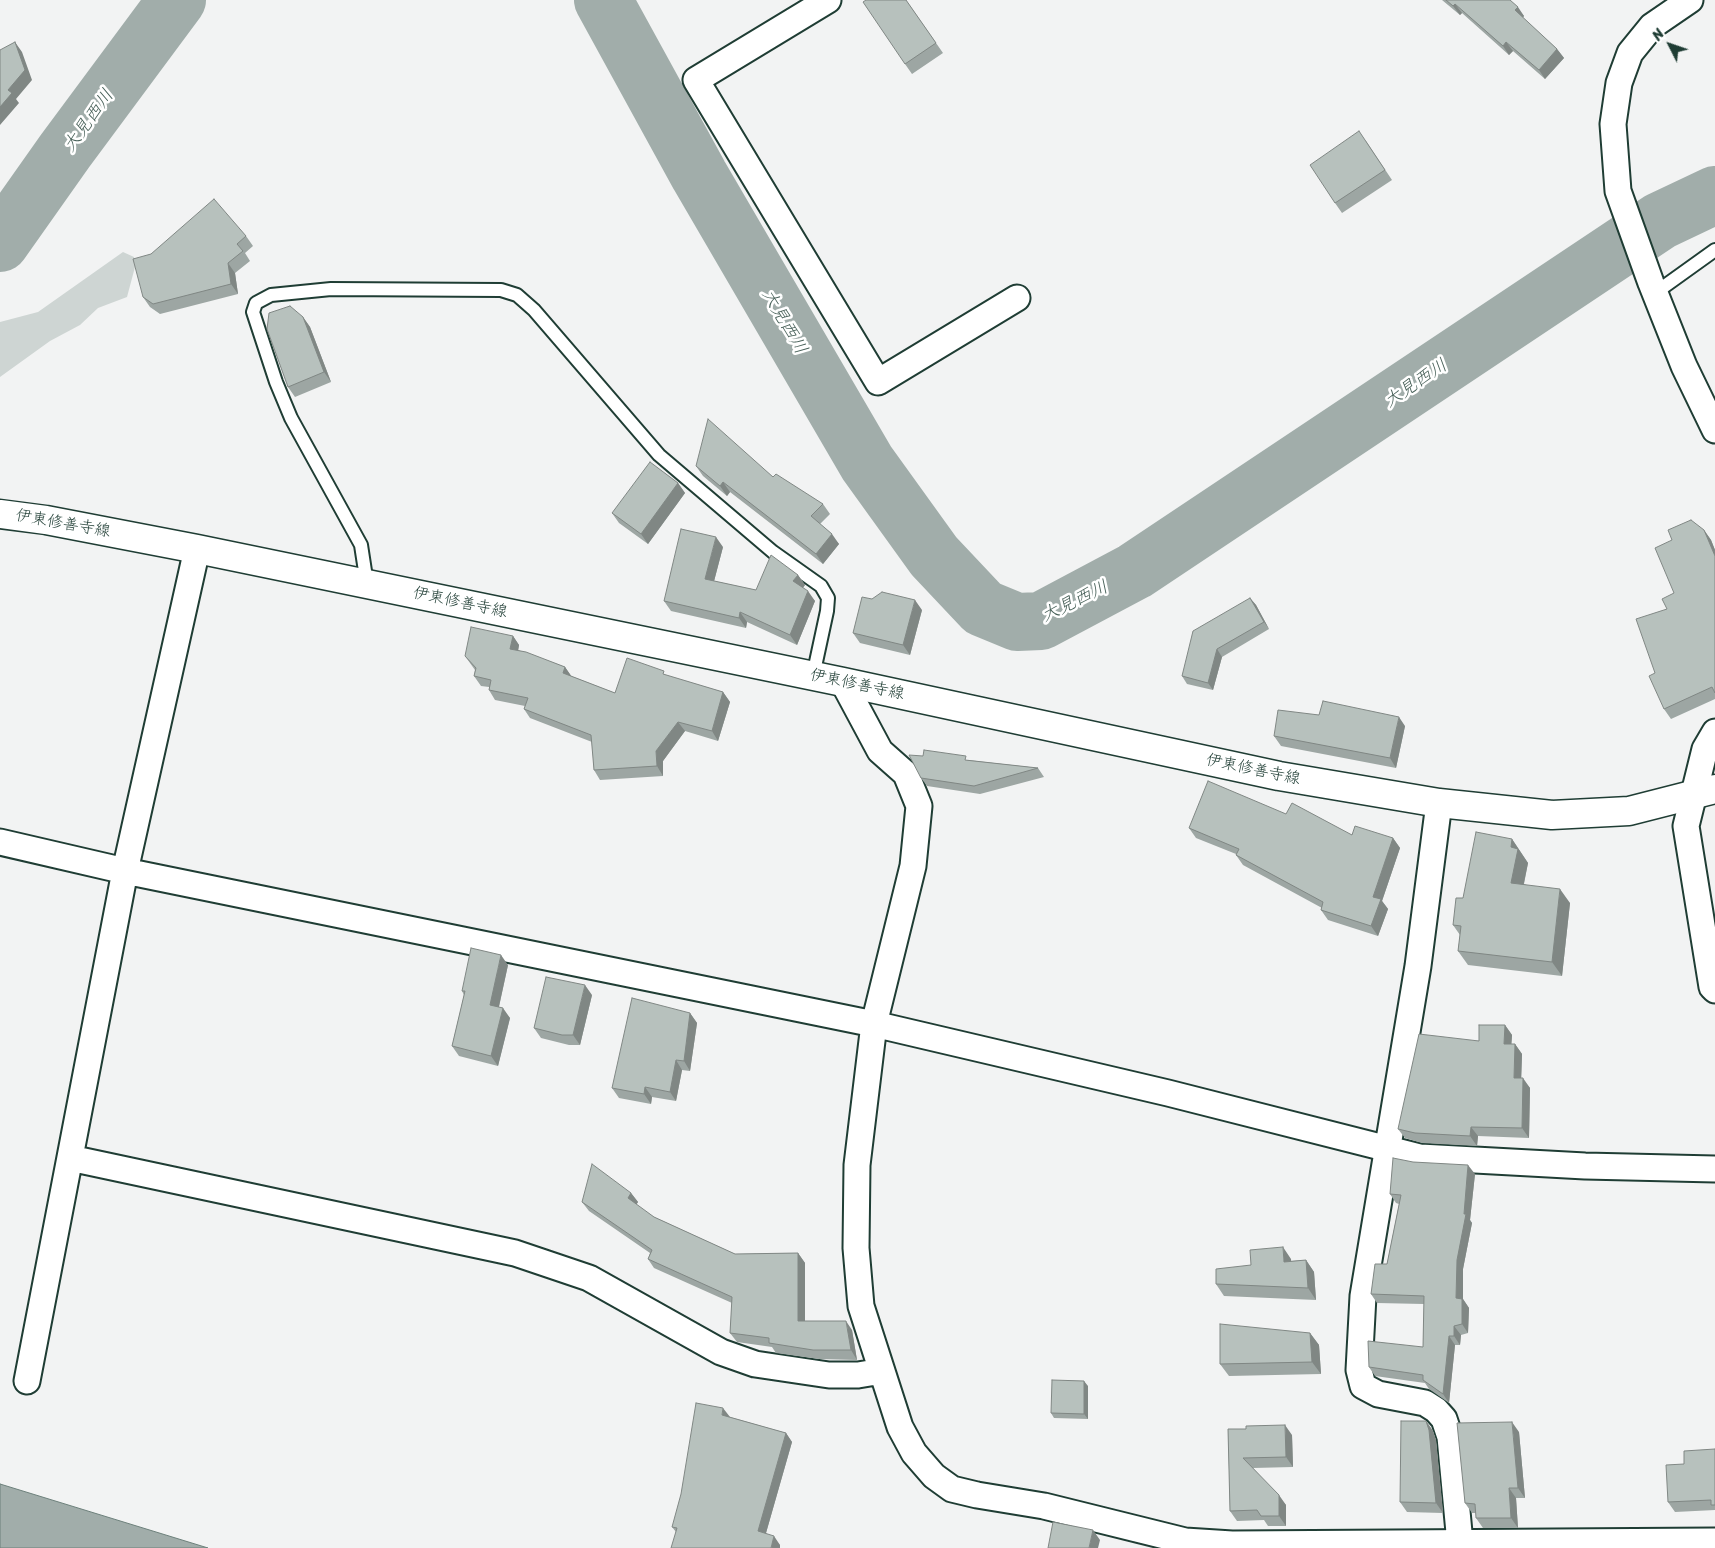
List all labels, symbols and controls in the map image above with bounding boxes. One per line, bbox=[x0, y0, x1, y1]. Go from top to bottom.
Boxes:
north arrow bbox=[1645, 20, 1695, 70]
text: N bbox=[1646, 23, 1671, 47]
water label: 大見西川 bbox=[59, 86, 119, 156]
water label: 大見西川 bbox=[757, 285, 811, 359]
water label: 大見西川 bbox=[1380, 355, 1452, 413]
street label: 伊東修善寺線 bbox=[14, 506, 112, 542]
water label: 大見西川 bbox=[1038, 577, 1112, 627]
street label: 伊東修善寺線 bbox=[411, 584, 509, 622]
street label: 伊東修善寺線 bbox=[808, 666, 906, 704]
street label: 伊東修善寺線 bbox=[1204, 751, 1302, 789]

